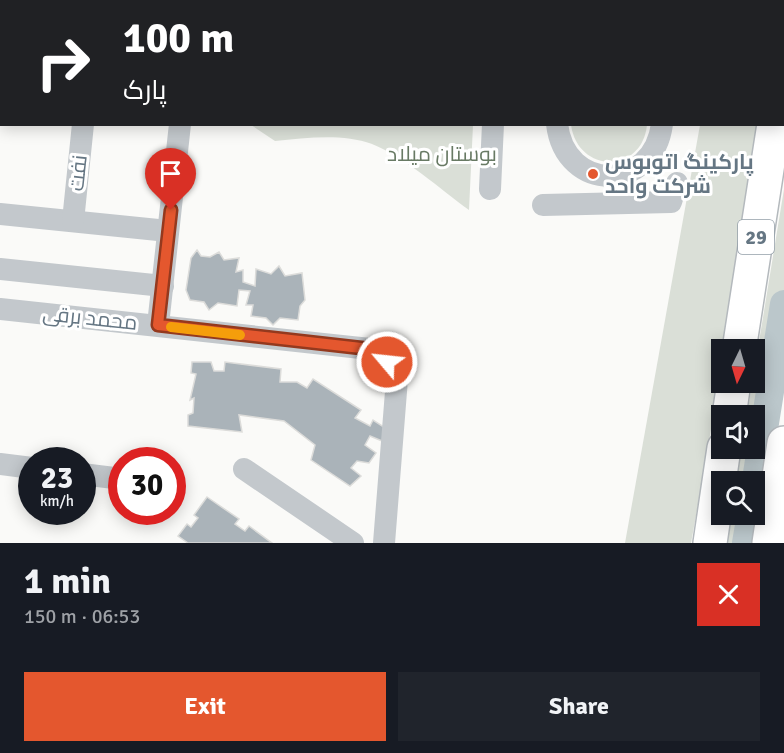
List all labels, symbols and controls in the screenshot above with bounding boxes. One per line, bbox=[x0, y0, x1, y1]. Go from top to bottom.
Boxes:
text: 100 m bbox=[123, 13, 234, 64]
icon: right bbox=[24, 24, 102, 102]
text: پارک bbox=[123, 74, 166, 107]
park label: بوستان میلاد bbox=[387, 141, 497, 167]
pin bbox=[145, 148, 196, 210]
place label: پارکینگ اتوبوس شرکت واحد bbox=[605, 149, 754, 199]
street label: نفت bbox=[63, 154, 93, 192]
icon: arrive bbox=[154, 157, 187, 190]
marker: پارکینگ اتوبوس شرکت واحد bbox=[586, 167, 600, 181]
road number: 29 bbox=[738, 220, 774, 254]
street label: محمد برقی bbox=[41, 300, 139, 336]
position arrow bbox=[355, 330, 419, 394]
north arrow bbox=[711, 339, 765, 393]
map controls bbox=[711, 339, 765, 525]
button: sound bbox=[711, 405, 765, 459]
speed limit sign: 30 bbox=[108, 447, 186, 525]
text: 23 bbox=[41, 460, 73, 497]
button: search bbox=[711, 471, 765, 525]
text: km/h bbox=[40, 492, 74, 510]
text: 1 min bbox=[24, 559, 111, 604]
button: close bbox=[697, 563, 760, 626]
text: 150 m · 06:53 bbox=[24, 604, 140, 629]
button: Exit bbox=[24, 672, 386, 741]
button: Share bbox=[398, 672, 760, 741]

